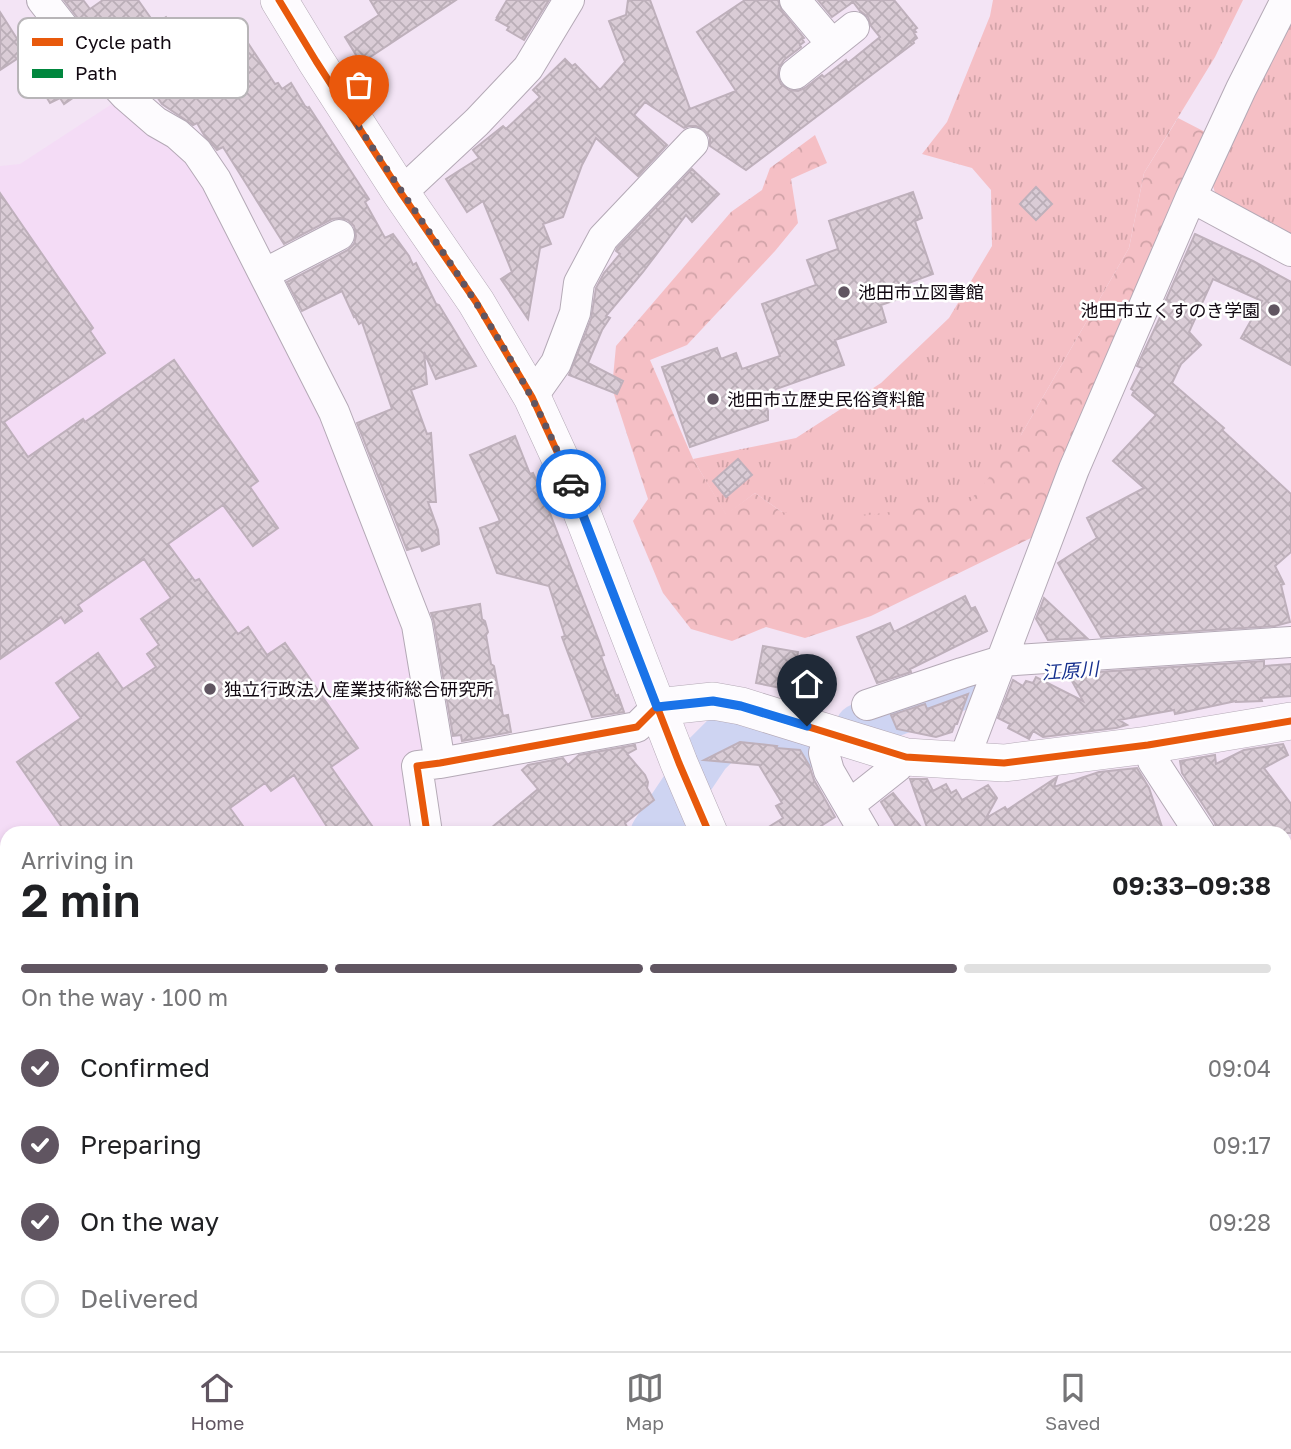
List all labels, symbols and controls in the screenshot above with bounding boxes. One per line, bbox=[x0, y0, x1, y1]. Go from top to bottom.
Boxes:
legend bbox=[18, 18, 248, 98]
text: Cycle path bbox=[75, 30, 172, 53]
pin bbox=[329, 55, 389, 127]
text: Path bbox=[75, 61, 117, 84]
icon: bag bbox=[340, 66, 378, 104]
place label: 池田市立図書館 bbox=[858, 281, 984, 303]
marker: 池田市立図書館 bbox=[836, 284, 852, 300]
place label: 池田市立くすのき学園 bbox=[1081, 299, 1260, 321]
marker: 池田市立くすのき学園 bbox=[1266, 302, 1282, 318]
place label: 池田市立歴史民俗資料館 bbox=[727, 388, 925, 410]
marker: 池田市立歴史民俗資料館 bbox=[705, 391, 721, 407]
courier bbox=[536, 449, 606, 519]
icon: car bbox=[552, 465, 590, 503]
pin bbox=[777, 654, 837, 726]
water label: 江原川 bbox=[1041, 656, 1101, 683]
icon: home bbox=[788, 665, 826, 703]
place label: 独立行政法人産業技術総合研究所 bbox=[224, 678, 494, 700]
marker: 独立行政法人産業技術総合研究所 bbox=[202, 681, 218, 697]
text: Arriving in bbox=[21, 846, 134, 874]
text: 09:33–09:38 bbox=[1112, 870, 1271, 901]
text: 2 min bbox=[21, 872, 141, 927]
text: On the way · 100 m bbox=[21, 983, 228, 1011]
icon: check bbox=[21, 1049, 59, 1087]
text: Confirmed bbox=[80, 1052, 210, 1083]
text: 09:04 bbox=[1208, 1054, 1271, 1082]
icon: check bbox=[21, 1126, 59, 1164]
text: Preparing bbox=[80, 1129, 202, 1160]
text: 09:17 bbox=[1213, 1131, 1271, 1159]
icon: check bbox=[21, 1203, 59, 1241]
text: On the way bbox=[80, 1206, 219, 1237]
text: 09:28 bbox=[1209, 1208, 1271, 1236]
text: Delivered bbox=[80, 1283, 199, 1314]
tab: Home bbox=[191, 1369, 244, 1434]
tab: Map bbox=[625, 1369, 664, 1434]
tab: Saved bbox=[1045, 1369, 1100, 1434]

